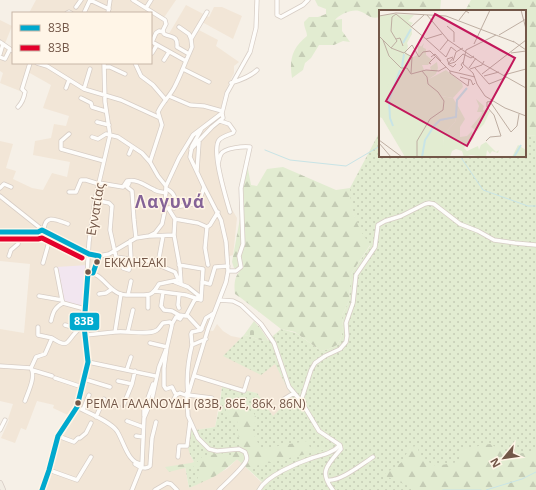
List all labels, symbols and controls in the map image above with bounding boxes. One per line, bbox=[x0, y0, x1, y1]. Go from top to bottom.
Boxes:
inset map bbox=[379, 10, 526, 157]
legend bbox=[12, 12, 152, 64]
text: 83Β bbox=[48, 19, 70, 36]
text: 83B bbox=[48, 39, 70, 56]
street label: Εγνατίας bbox=[81, 181, 109, 237]
district label: Λαγυνά bbox=[135, 190, 205, 213]
place label: ΕΚΚΛΗΣΑΚΙ bbox=[104, 254, 167, 271]
marker: ΕΚΚΛΗΣΑΚΙ bbox=[92, 257, 102, 267]
unlabelled marker bbox=[83, 267, 93, 277]
line badge: 83Β bbox=[69, 312, 100, 331]
text: 83Β bbox=[74, 313, 94, 328]
place label: ΡΕΜΑ ΓΑΛΑΝΟΥΔΗ (83Β, 86Ε, 86Κ, 86Ν) bbox=[86, 395, 306, 412]
marker: ΡΕΜΑ ΓΑΛΑΝΟΥΔΗ (83Β, 86Ε, 86Κ, 86Ν) bbox=[73, 398, 83, 408]
north arrow bbox=[484, 438, 524, 478]
text: N bbox=[486, 456, 504, 471]

